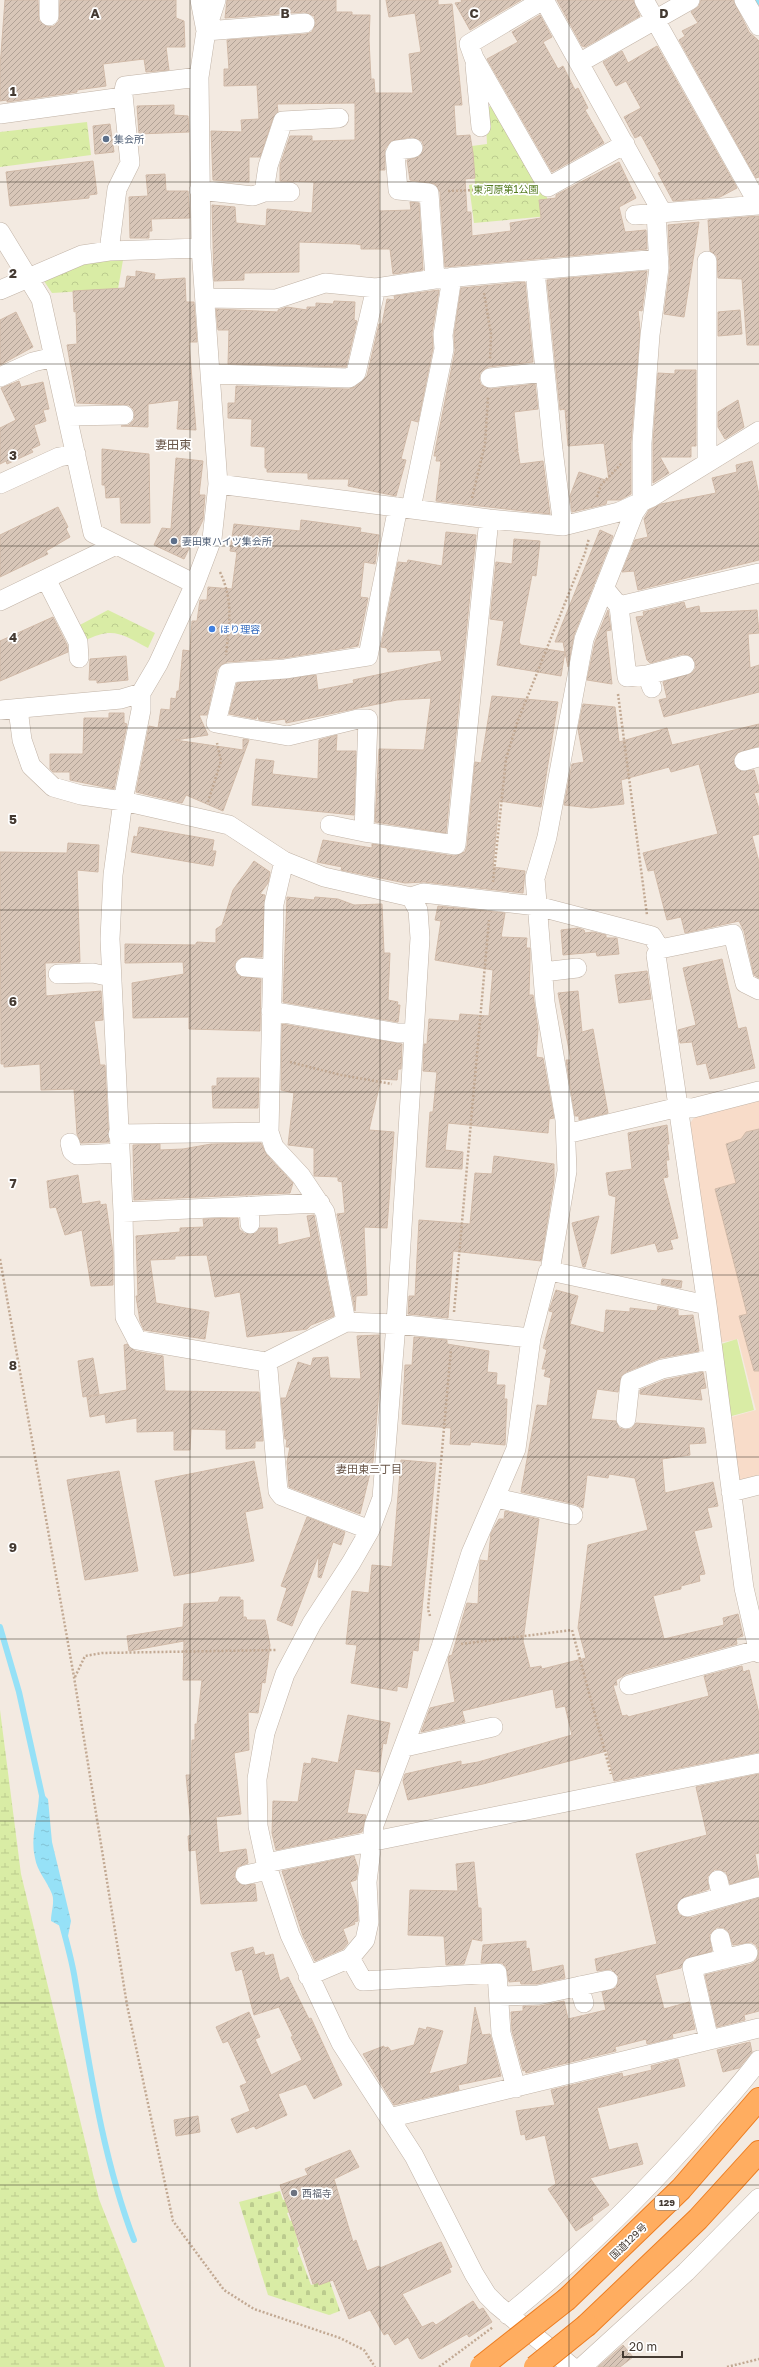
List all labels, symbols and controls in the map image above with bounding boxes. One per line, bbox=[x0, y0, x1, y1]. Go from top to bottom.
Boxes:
text: A bbox=[90, 5, 100, 21]
text: B bbox=[280, 5, 290, 21]
text: C bbox=[469, 5, 479, 21]
text: D bbox=[659, 5, 669, 21]
text: 1 bbox=[10, 83, 17, 99]
place label: 集会所 bbox=[114, 133, 144, 145]
marker: 集会所 bbox=[101, 134, 111, 144]
park label: 東河原第1公園 bbox=[474, 183, 538, 195]
text: 2 bbox=[9, 265, 17, 281]
district label: 妻田東 bbox=[155, 437, 191, 452]
text: 3 bbox=[9, 447, 17, 463]
place label: 妻田東ハイツ集会所 bbox=[182, 535, 272, 547]
marker: 妻田東ハイツ集会所 bbox=[169, 536, 179, 546]
place label: ほり理容 bbox=[220, 623, 260, 635]
marker: ほり理容 bbox=[207, 624, 217, 634]
text: 4 bbox=[9, 629, 17, 645]
text: 5 bbox=[9, 811, 17, 827]
text: 6 bbox=[9, 993, 17, 1009]
text: 7 bbox=[9, 1175, 17, 1191]
text: 8 bbox=[9, 1357, 17, 1373]
district label: 妻田東三丁目 bbox=[336, 1462, 402, 1475]
text: 9 bbox=[9, 1539, 17, 1555]
place label: 西福寺 bbox=[302, 2187, 332, 2199]
marker: 西福寺 bbox=[289, 2188, 299, 2198]
road number: 129 bbox=[655, 2196, 679, 2210]
street label: 国道129号 bbox=[607, 2220, 649, 2262]
scale bar bbox=[623, 2333, 682, 2359]
text: 20 m bbox=[629, 2339, 657, 2354]

